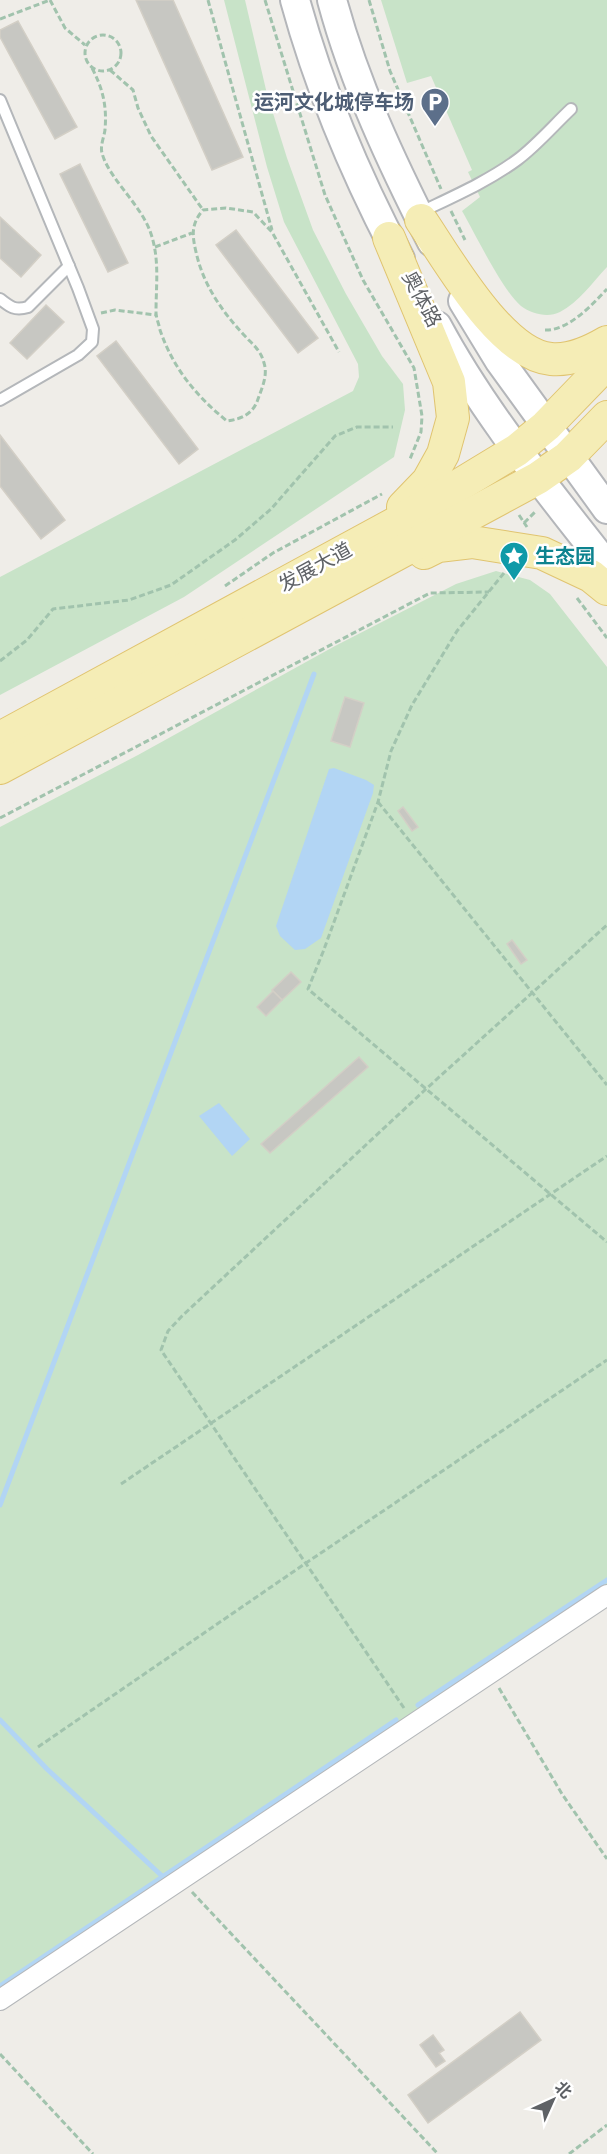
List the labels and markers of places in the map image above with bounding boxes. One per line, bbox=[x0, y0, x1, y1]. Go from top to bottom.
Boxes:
parking icon: 运河文化城停车场 bbox=[419, 86, 451, 128]
place label: 运河文化城停车场 bbox=[254, 90, 414, 114]
place icon: 生态园 bbox=[498, 540, 530, 582]
place label: 生态园 bbox=[535, 544, 595, 568]

